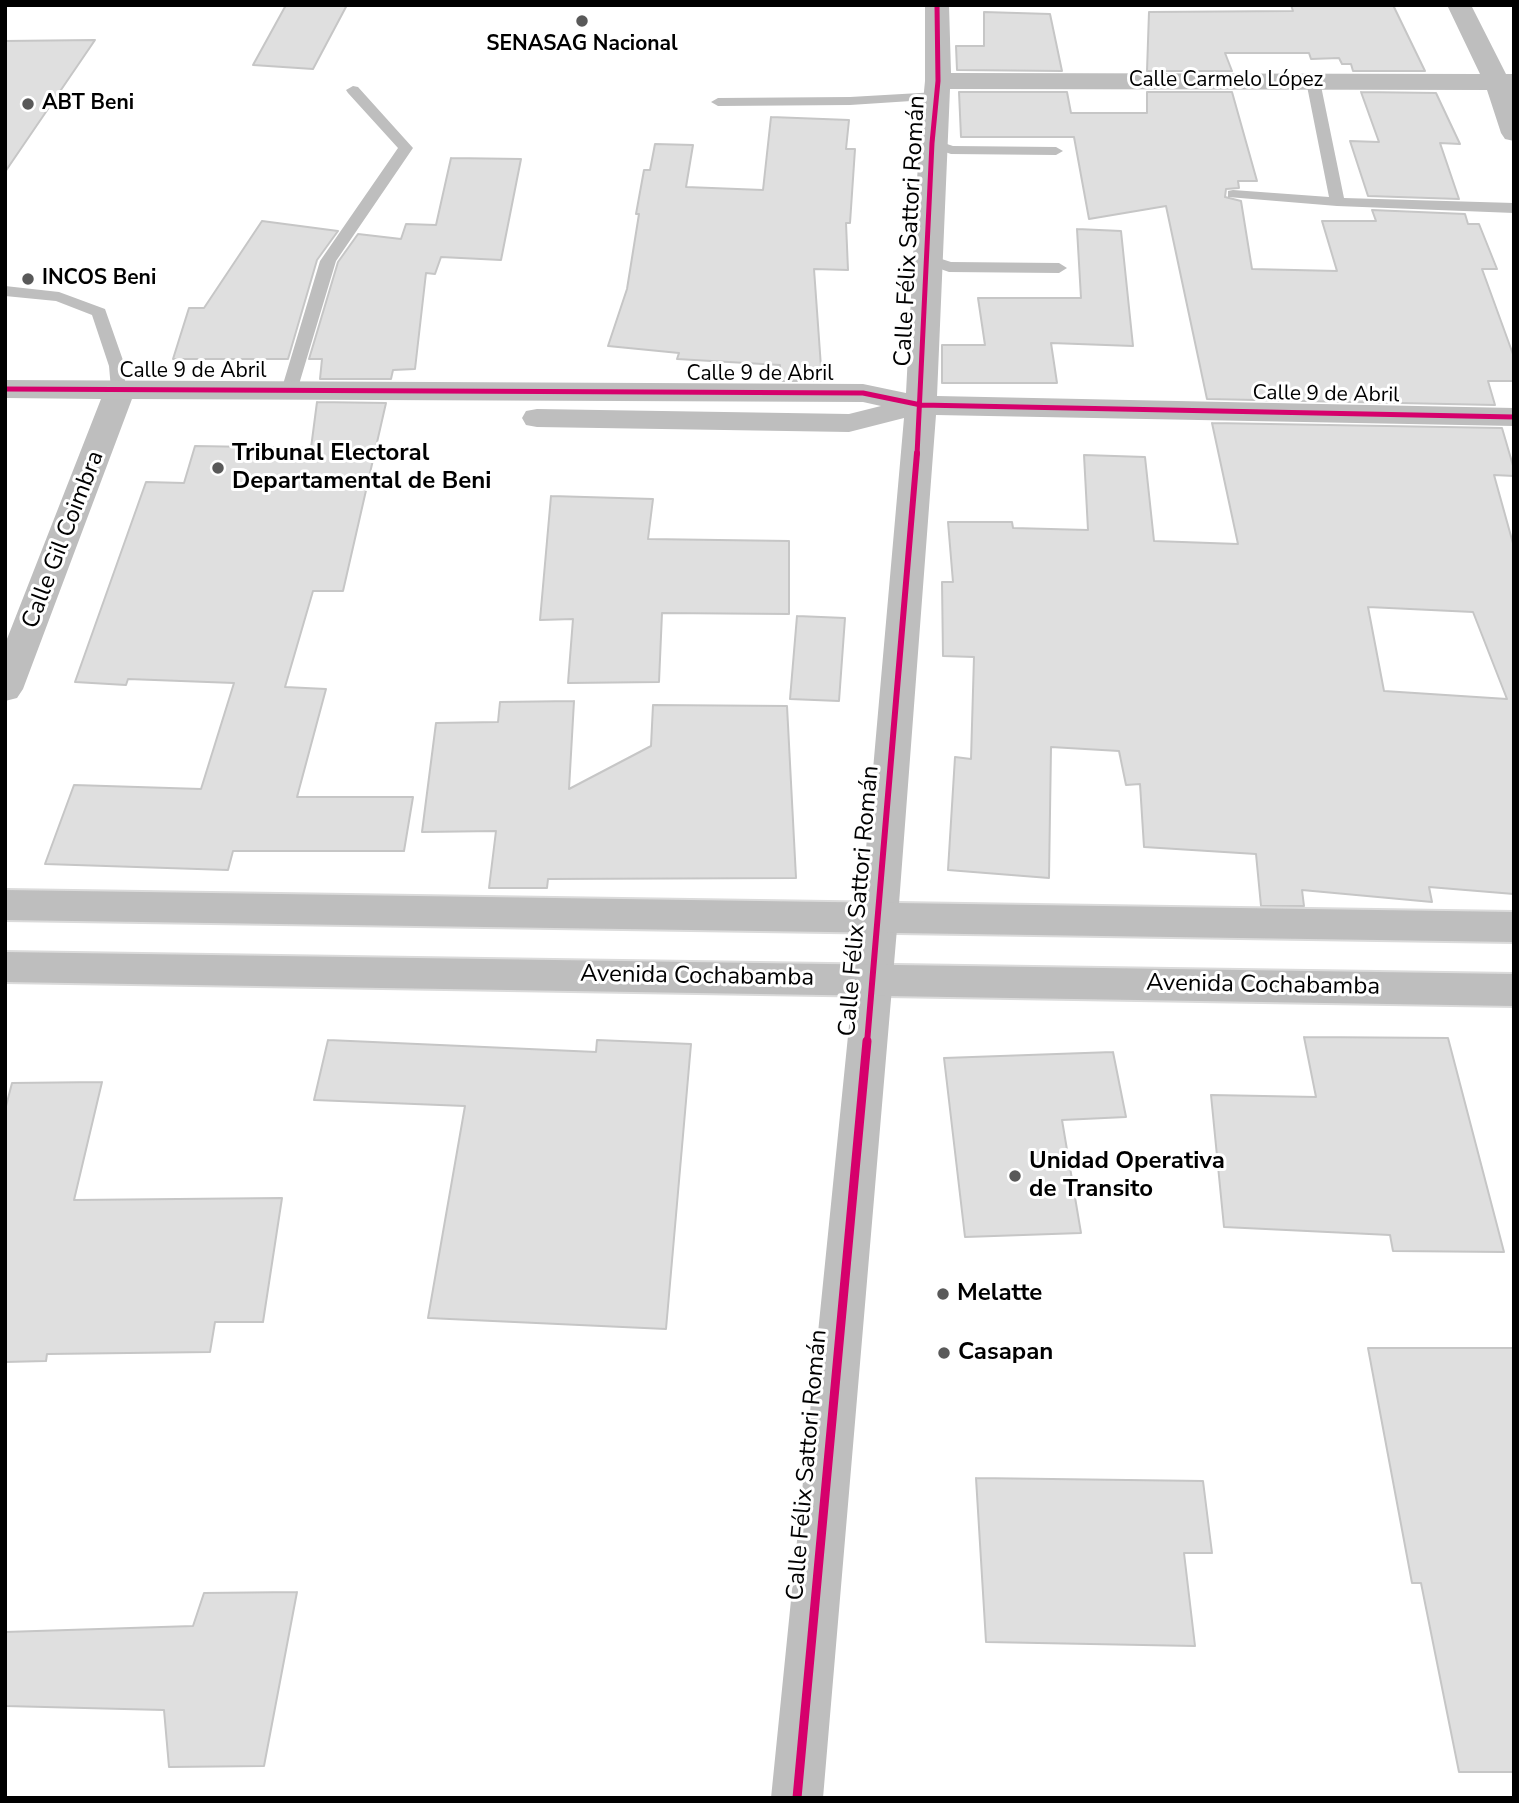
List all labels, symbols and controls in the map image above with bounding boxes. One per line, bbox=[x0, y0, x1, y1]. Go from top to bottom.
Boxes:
marker: SENASAG Nacional bbox=[574, 13, 590, 29]
place label: SENASAG Nacional bbox=[486, 32, 678, 58]
street label: Calle Carmelo López bbox=[1129, 68, 1323, 94]
place label: ABT Beni bbox=[42, 91, 134, 117]
street label: Calle Félix Sattori Román bbox=[890, 94, 932, 368]
marker: ABT Beni bbox=[20, 96, 36, 112]
place label: INCOS Beni bbox=[42, 266, 156, 292]
marker: INCOS Beni bbox=[20, 271, 36, 287]
street label: Calle 9 de Abril bbox=[120, 359, 266, 385]
street label: Calle 9 de Abril bbox=[687, 362, 833, 388]
street label: Calle 9 de Abril bbox=[1252, 381, 1400, 409]
place label: Tribunal Electoral Departamental de Beni bbox=[232, 440, 491, 496]
street label: Calle Gil Coimbra bbox=[17, 447, 111, 633]
marker: Tribunal Electoral Departamental de Beni bbox=[210, 460, 226, 476]
street label: Calle Félix Sattori Román bbox=[834, 764, 886, 1038]
street label: Avenida Cochabamba bbox=[580, 961, 814, 993]
street label: Avenida Cochabamba bbox=[1146, 970, 1380, 1002]
place label: Unidad Operativa de Transito bbox=[1029, 1148, 1225, 1204]
marker: Unidad Operativa de Transito bbox=[1007, 1168, 1023, 1184]
place label: Melatte bbox=[957, 1280, 1042, 1308]
marker: Melatte bbox=[935, 1286, 951, 1302]
street label: Calle Félix Sattori Román bbox=[782, 1328, 834, 1602]
place label: Casapan bbox=[958, 1339, 1053, 1367]
marker: Casapan bbox=[936, 1345, 952, 1361]

